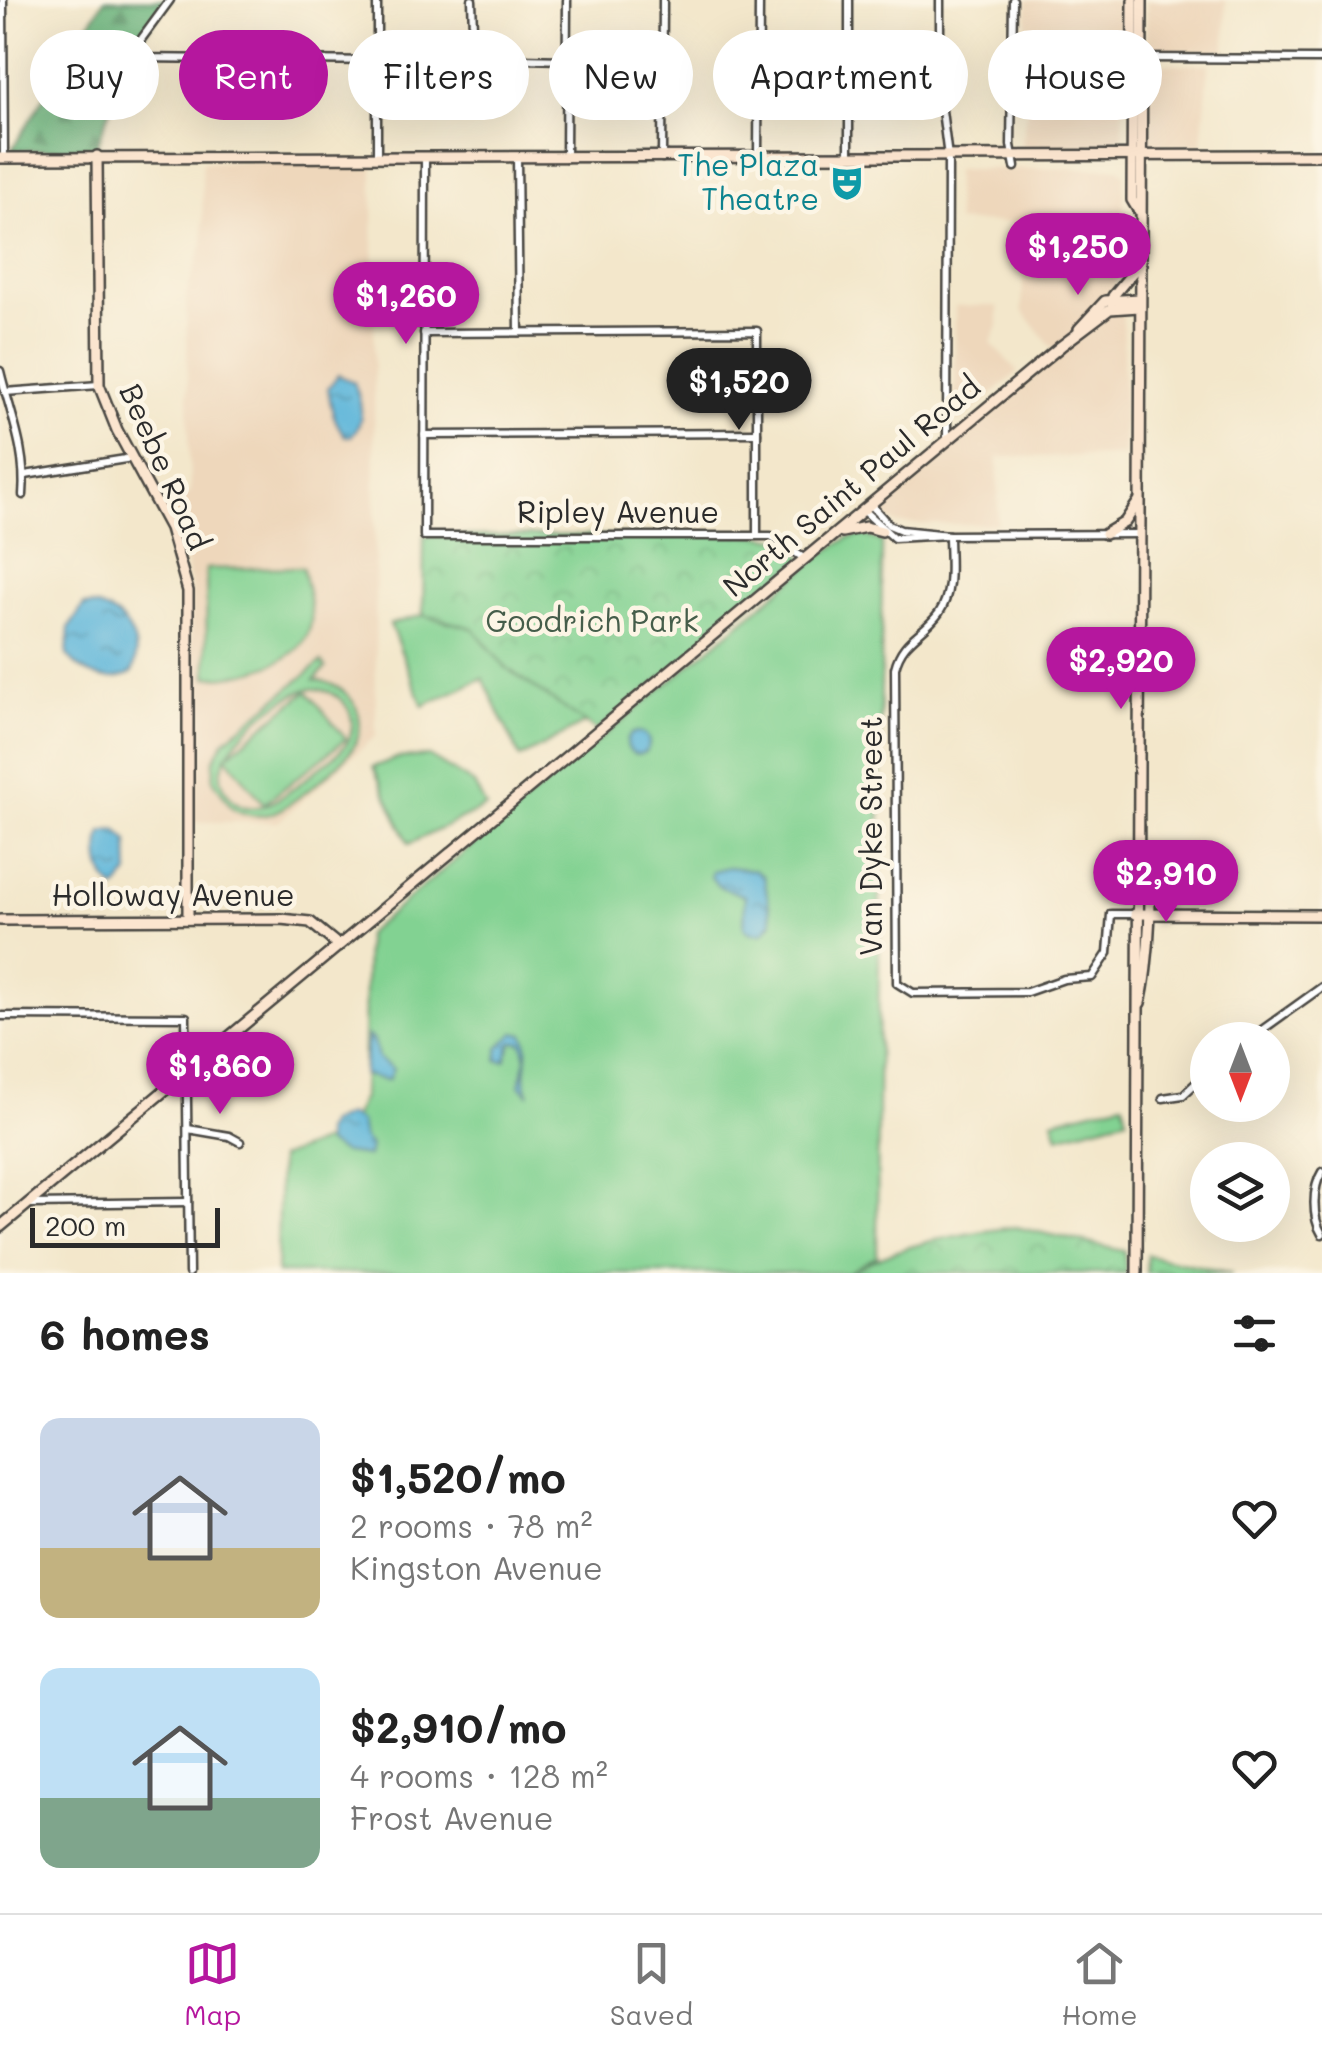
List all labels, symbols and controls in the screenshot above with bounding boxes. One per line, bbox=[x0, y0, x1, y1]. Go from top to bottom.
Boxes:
chip: Buy bbox=[30, 30, 159, 120]
chip: Rent bbox=[179, 30, 328, 120]
chip: Filters bbox=[348, 30, 529, 120]
chip: New bbox=[549, 30, 693, 120]
chip: Apartment bbox=[713, 30, 968, 120]
chip: House bbox=[988, 30, 1162, 120]
place label: The Plaza Theatre bbox=[677, 144, 819, 218]
theatre icon: The Plaza Theatre bbox=[828, 164, 866, 202]
pin: $1,250 bbox=[997, 213, 1159, 298]
text: $1,250 bbox=[1028, 224, 1128, 266]
pin: $1,260 bbox=[325, 262, 487, 347]
text: $1,260 bbox=[355, 273, 457, 315]
pin: $1,520 bbox=[658, 348, 820, 433]
text: $1,520 bbox=[689, 359, 789, 401]
street label: North Saint Paul Road bbox=[714, 366, 988, 605]
street label: Beebe Road bbox=[111, 377, 220, 556]
street label: Ripley Avenue bbox=[517, 491, 719, 531]
park label: Goodrich Park bbox=[485, 600, 699, 640]
pin: $2,920 bbox=[1040, 627, 1202, 712]
text: $2,920 bbox=[1068, 638, 1174, 680]
street label: Van Dyke Street bbox=[850, 716, 890, 956]
pin: $2,910 bbox=[1085, 840, 1247, 925]
text: $2,910 bbox=[1115, 851, 1217, 893]
street label: Holloway Avenue bbox=[51, 874, 295, 914]
north arrow bbox=[1190, 1022, 1290, 1122]
map controls bbox=[1190, 1022, 1290, 1242]
pin: $1,860 bbox=[139, 1032, 301, 1117]
text: $1,860 bbox=[168, 1043, 272, 1085]
button: layers bbox=[1190, 1142, 1290, 1242]
scale bar bbox=[30, 1203, 220, 1248]
text: 200 m bbox=[45, 1207, 126, 1243]
text: 6 homes bbox=[40, 1306, 210, 1361]
icon: filters bbox=[1227, 1306, 1282, 1361]
text: $1,520/mo bbox=[350, 1449, 566, 1504]
icon: home bbox=[120, 1458, 240, 1578]
icon: heart bbox=[1227, 1491, 1282, 1546]
text: 2 rooms · 78 m² bbox=[350, 1504, 593, 1546]
text: Kingston Avenue bbox=[350, 1546, 603, 1588]
text: $2,910/mo bbox=[350, 1699, 567, 1754]
icon: home bbox=[120, 1708, 240, 1828]
icon: heart bbox=[1227, 1741, 1282, 1796]
text: 4 rooms · 128 m² bbox=[350, 1754, 608, 1796]
text: Frost Avenue bbox=[350, 1796, 554, 1838]
tab: Map bbox=[184, 1936, 241, 2032]
tab: Saved bbox=[610, 1936, 693, 2032]
tab: Home bbox=[1061, 1936, 1138, 2032]

